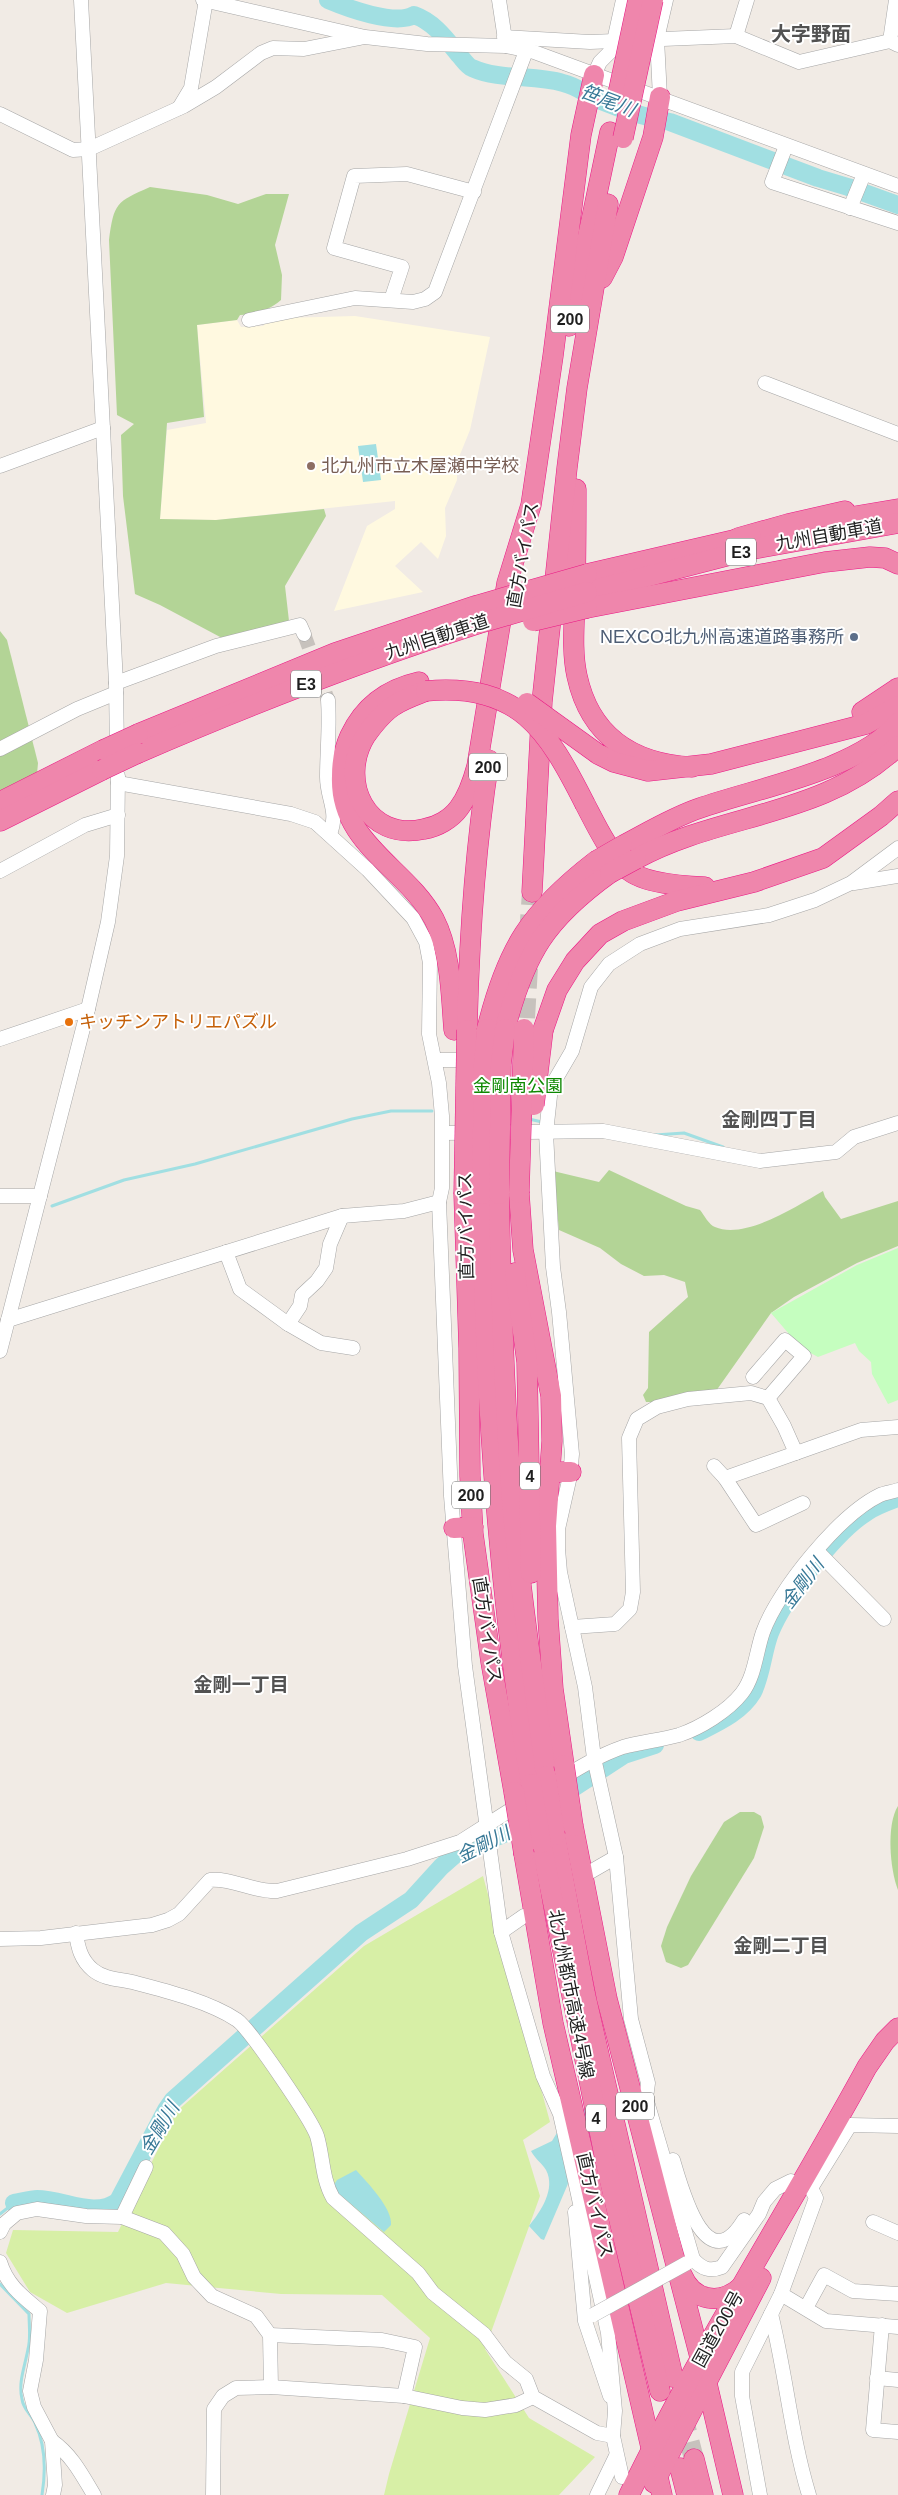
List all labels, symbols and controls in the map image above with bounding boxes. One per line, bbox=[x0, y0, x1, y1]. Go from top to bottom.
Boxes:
district label: 大字野面 bbox=[771, 23, 851, 45]
water label: 笹尾川 bbox=[577, 80, 640, 121]
road number: 200 bbox=[551, 306, 589, 332]
place label: 北九州市立木屋瀬中学校 bbox=[321, 456, 519, 476]
marker: 北九州市立木屋瀬中学校 bbox=[305, 460, 317, 472]
street label: 直方バイパス bbox=[504, 500, 542, 610]
street label: 九州自動車道 bbox=[774, 516, 884, 554]
road number: E3 bbox=[726, 538, 756, 566]
street label: 九州自動車道 bbox=[383, 611, 491, 663]
place label: NEXCO北九州高速道路事務所 bbox=[600, 627, 844, 647]
marker: NEXCO北九州高速道路事務所 bbox=[848, 631, 860, 643]
road number: E3 bbox=[291, 671, 321, 698]
road number: 200 bbox=[469, 754, 507, 780]
place label: キッチンアトリエパズル bbox=[79, 1012, 277, 1032]
marker: キッチンアトリエパズル bbox=[63, 1016, 75, 1028]
park label: 金剛南公園 bbox=[473, 1076, 563, 1096]
district label: 金剛四丁目 bbox=[721, 1109, 817, 1130]
street label: 直方バイパス bbox=[455, 1172, 477, 1280]
road number: 4 bbox=[520, 1462, 540, 1490]
road number: 200 bbox=[452, 1482, 490, 1508]
water label: 金剛川 bbox=[777, 1553, 829, 1612]
street label: 直方バイパス bbox=[469, 1575, 505, 1685]
district label: 金剛一丁目 bbox=[193, 1674, 289, 1695]
water label: 金剛川 bbox=[453, 1821, 515, 1867]
street label: 北九州都市高速4号線 bbox=[545, 1908, 597, 2080]
district label: 金剛二丁目 bbox=[733, 1935, 829, 1956]
road number: 200 bbox=[616, 2092, 654, 2120]
water label: 金剛川 bbox=[136, 2097, 184, 2158]
road number: 4 bbox=[586, 2104, 606, 2132]
street label: 直方バイパス bbox=[573, 2150, 617, 2260]
street label: 国道200号 bbox=[689, 2287, 747, 2371]

